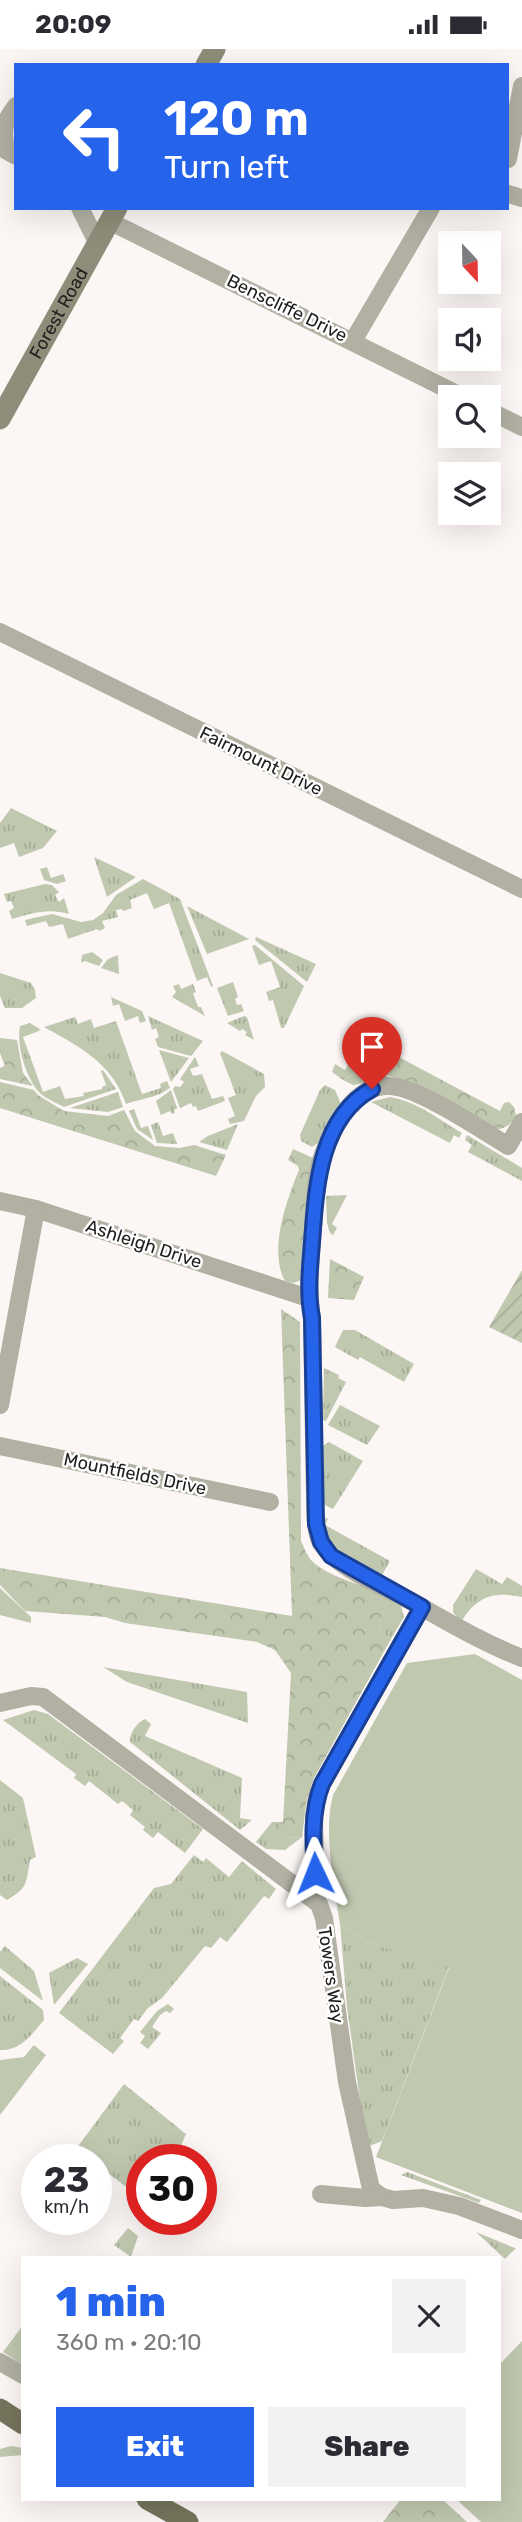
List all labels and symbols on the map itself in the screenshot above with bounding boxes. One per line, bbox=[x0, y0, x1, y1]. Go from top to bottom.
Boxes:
north arrow bbox=[438, 231, 500, 294]
street label: Forest Road bbox=[25, 264, 93, 363]
street label: Benscliffe Drive bbox=[223, 269, 351, 347]
street label: Fairmount Drive bbox=[196, 722, 326, 800]
pin bbox=[342, 1017, 402, 1089]
street label: Ashleigh Drive bbox=[83, 1215, 205, 1273]
street label: Mountfields Drive bbox=[62, 1448, 208, 1500]
position arrow bbox=[278, 1836, 352, 1910]
street label: Towers Way bbox=[313, 1926, 349, 2025]
speed limit sign: 30 bbox=[126, 2144, 217, 2235]

